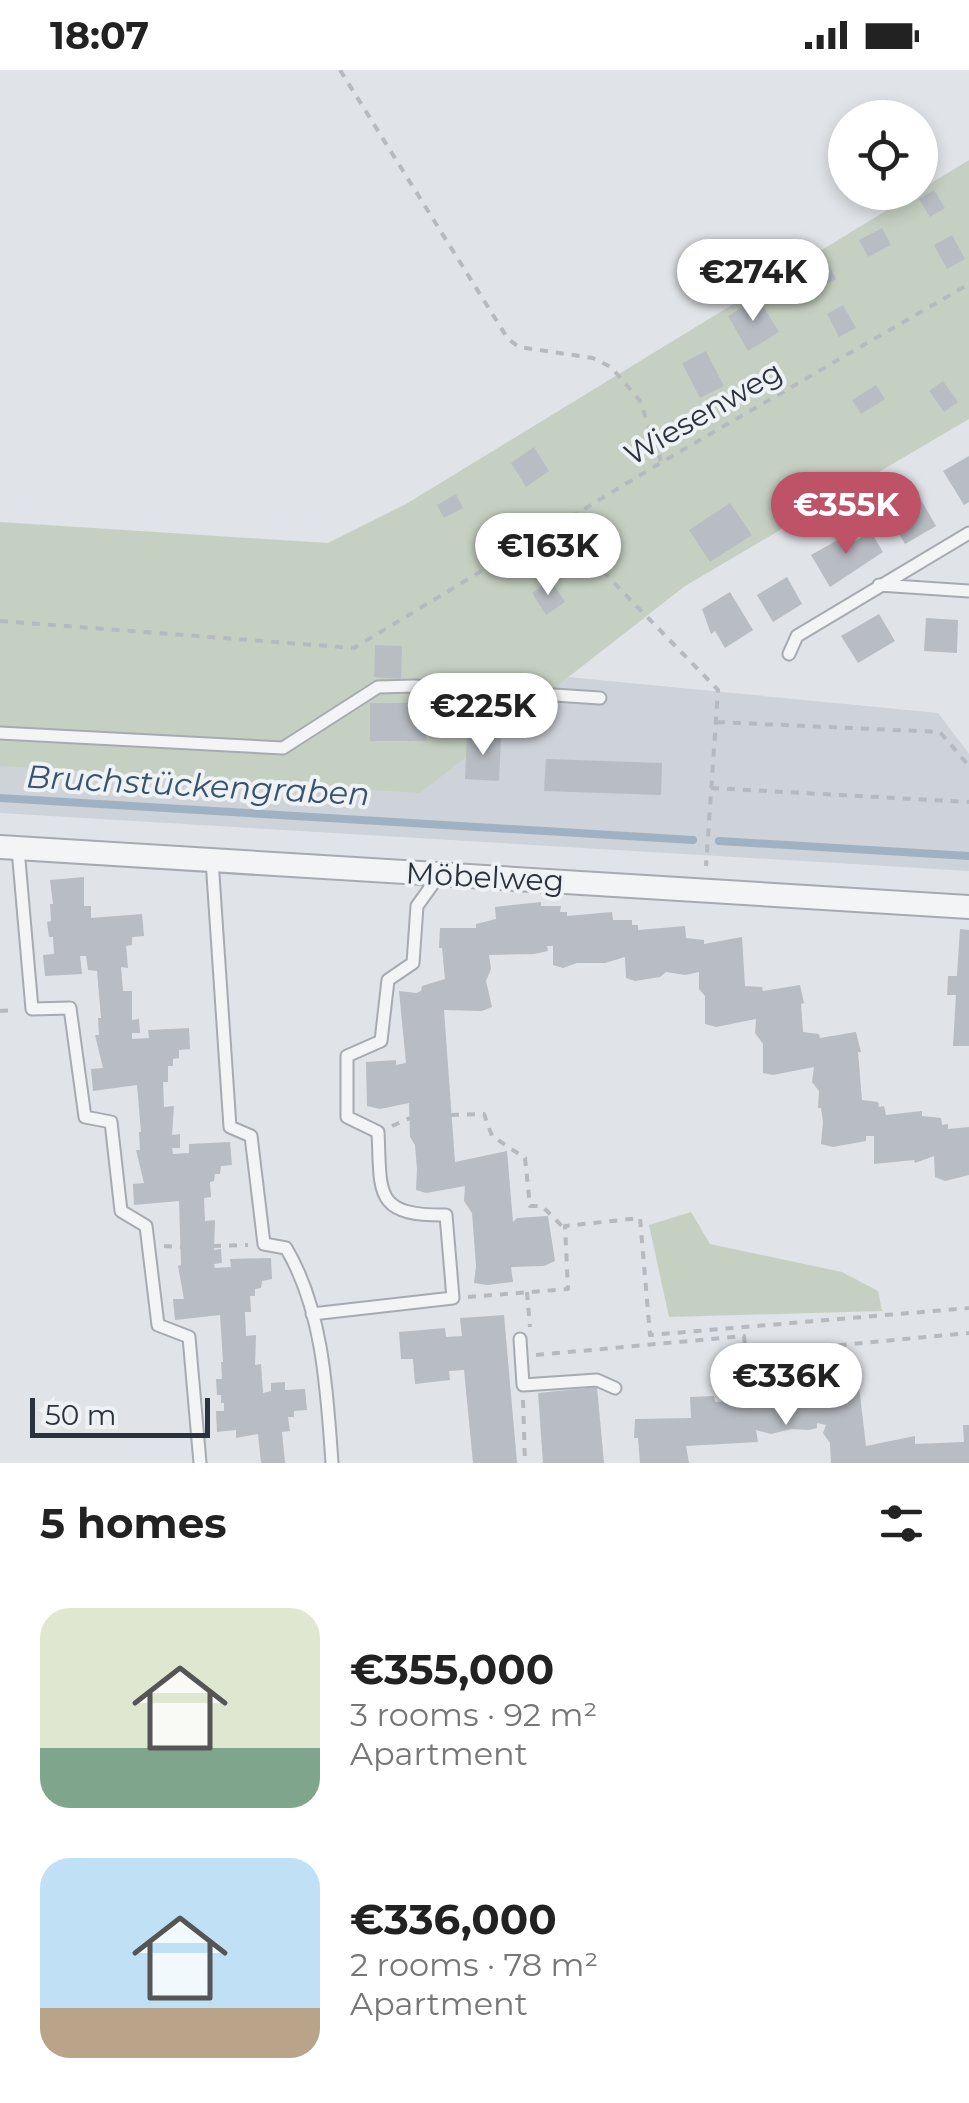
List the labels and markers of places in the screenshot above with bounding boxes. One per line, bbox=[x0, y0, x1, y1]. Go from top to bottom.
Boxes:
pin: €274K bbox=[683, 239, 823, 324]
pin: €355K bbox=[776, 472, 916, 557]
pin: €163K bbox=[478, 513, 618, 598]
pin: €225K bbox=[413, 673, 553, 758]
pin: €336K bbox=[716, 1343, 856, 1428]

